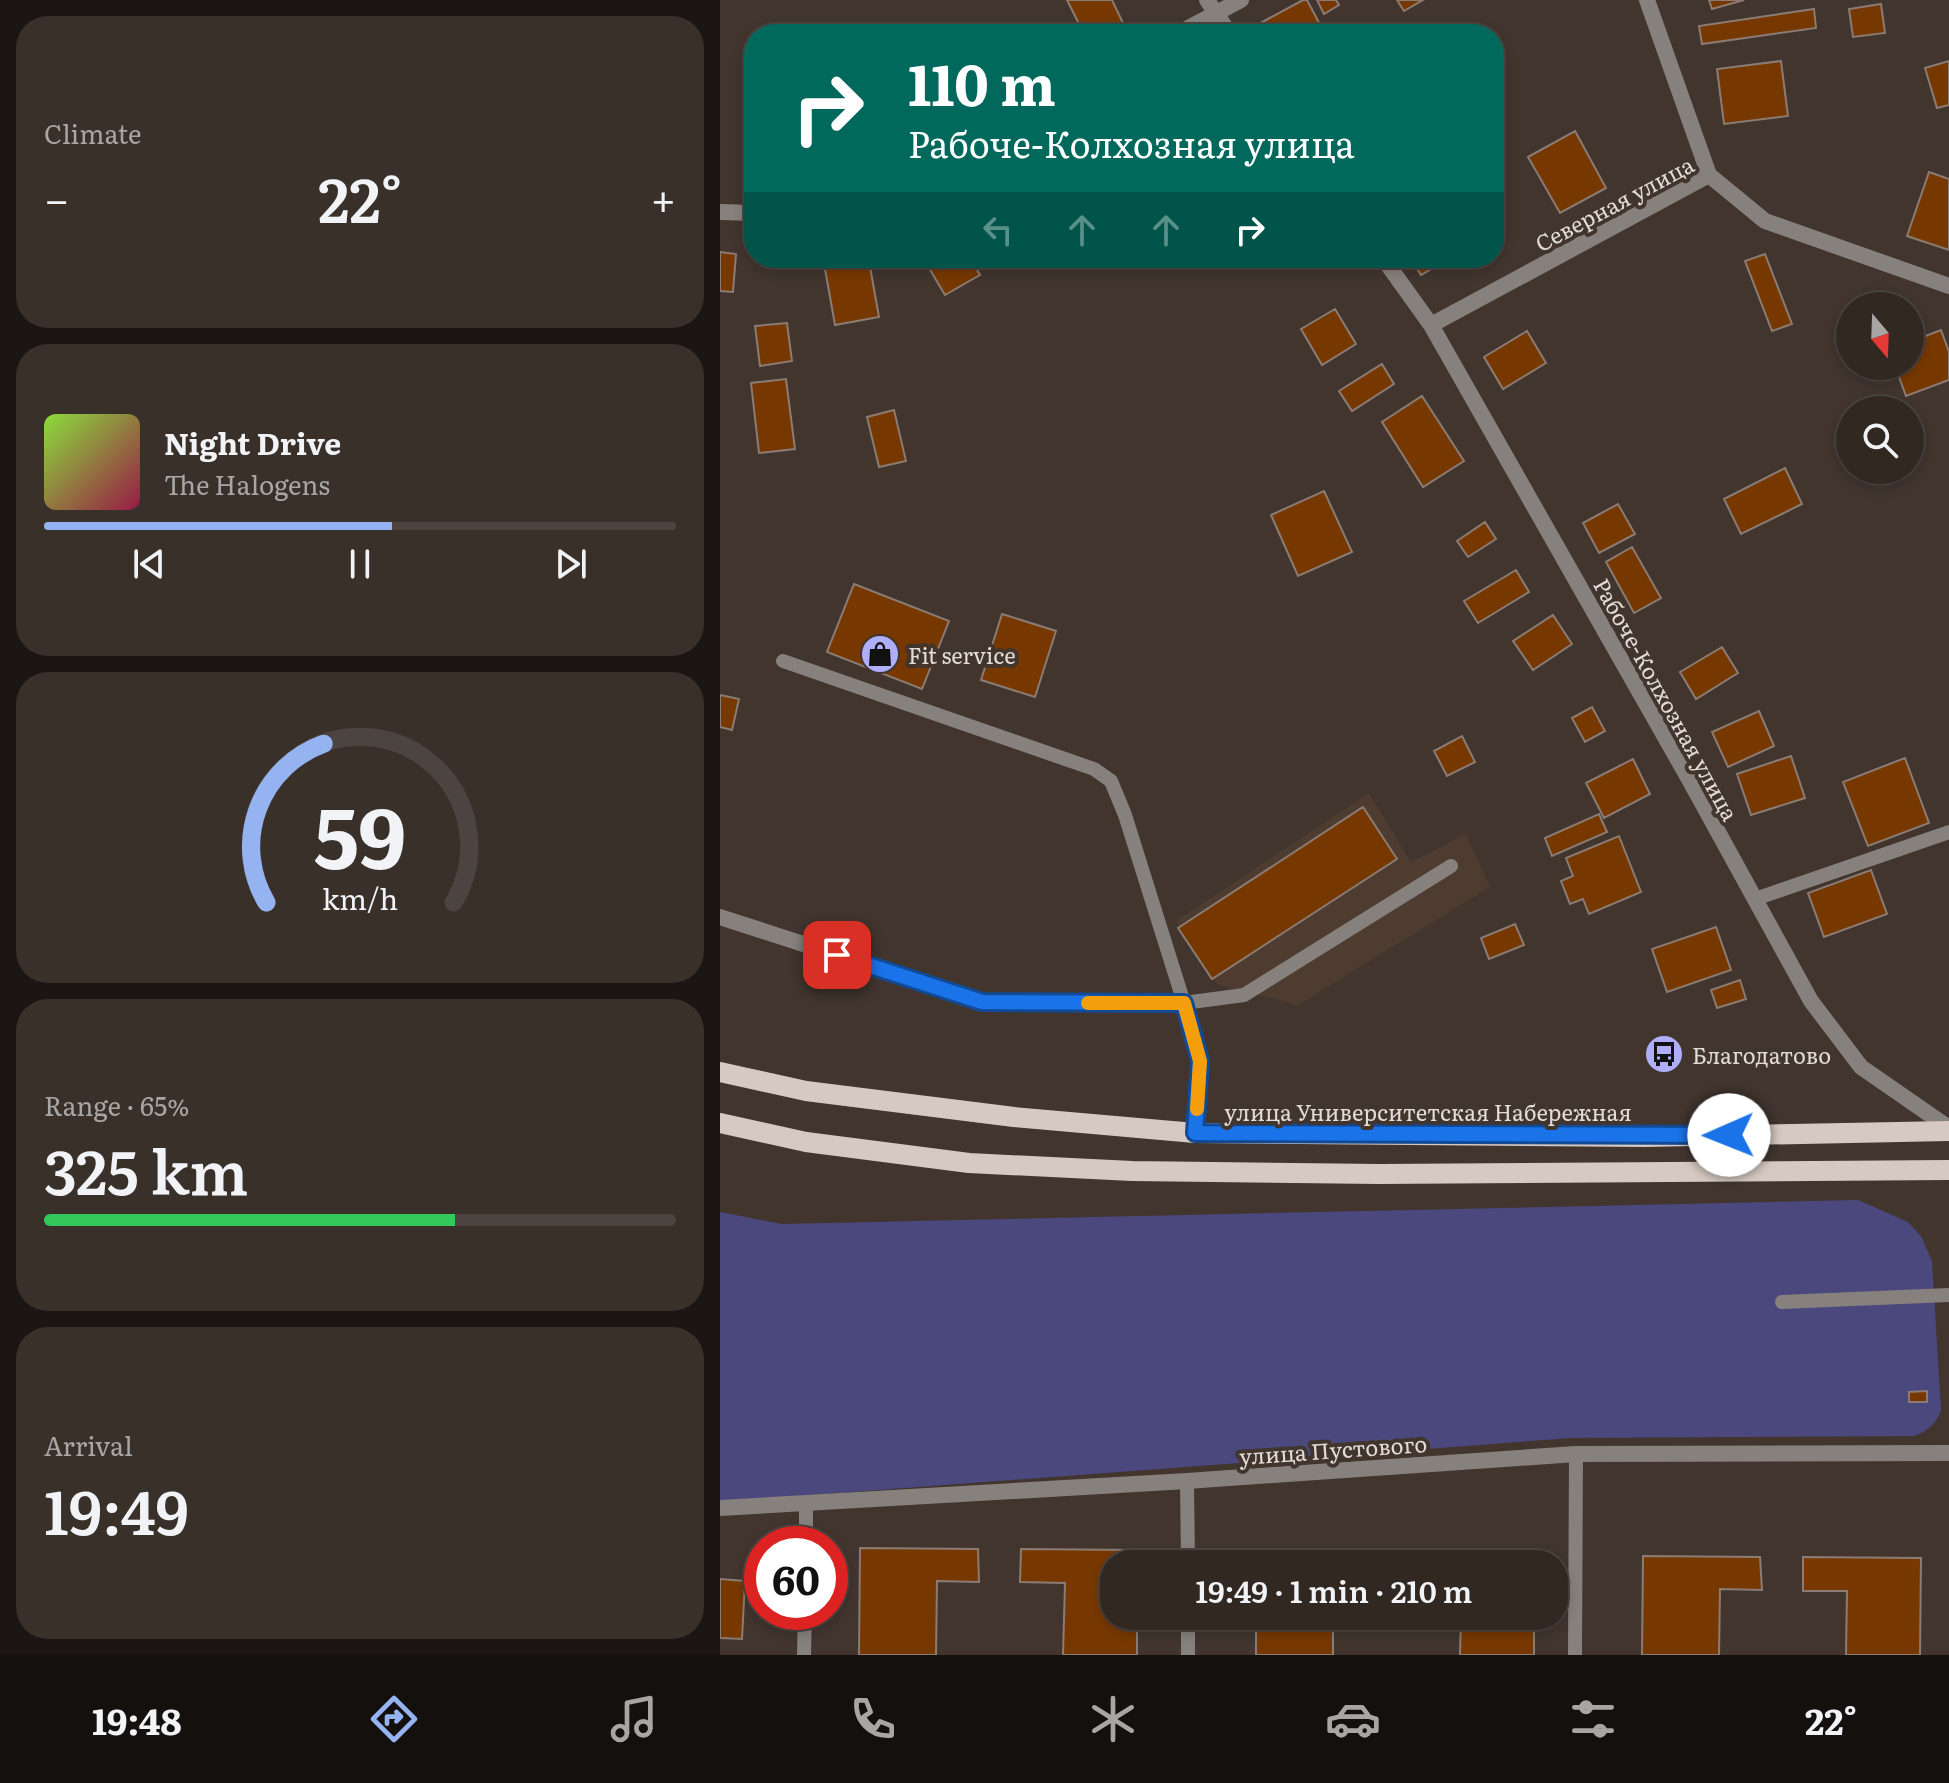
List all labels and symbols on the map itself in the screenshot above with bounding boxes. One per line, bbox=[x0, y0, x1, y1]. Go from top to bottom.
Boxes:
street label: Северная улица bbox=[1529, 147, 1699, 259]
north arrow bbox=[1836, 292, 1924, 380]
street label: Рабоче-Колхозная улица bbox=[1586, 572, 1748, 827]
shop icon: Fit service bbox=[859, 633, 901, 675]
place label: Fit service bbox=[908, 638, 1016, 671]
pin bbox=[803, 921, 871, 989]
bus stop icon: Благодатово bbox=[1643, 1033, 1685, 1075]
place label: Благодатово bbox=[1692, 1038, 1831, 1071]
position arrow bbox=[1687, 1093, 1771, 1177]
street label: улица Университетская Набережная bbox=[1224, 1095, 1632, 1128]
street label: улица Пустового bbox=[1238, 1426, 1428, 1472]
speed limit sign: 60 bbox=[744, 1526, 848, 1630]

